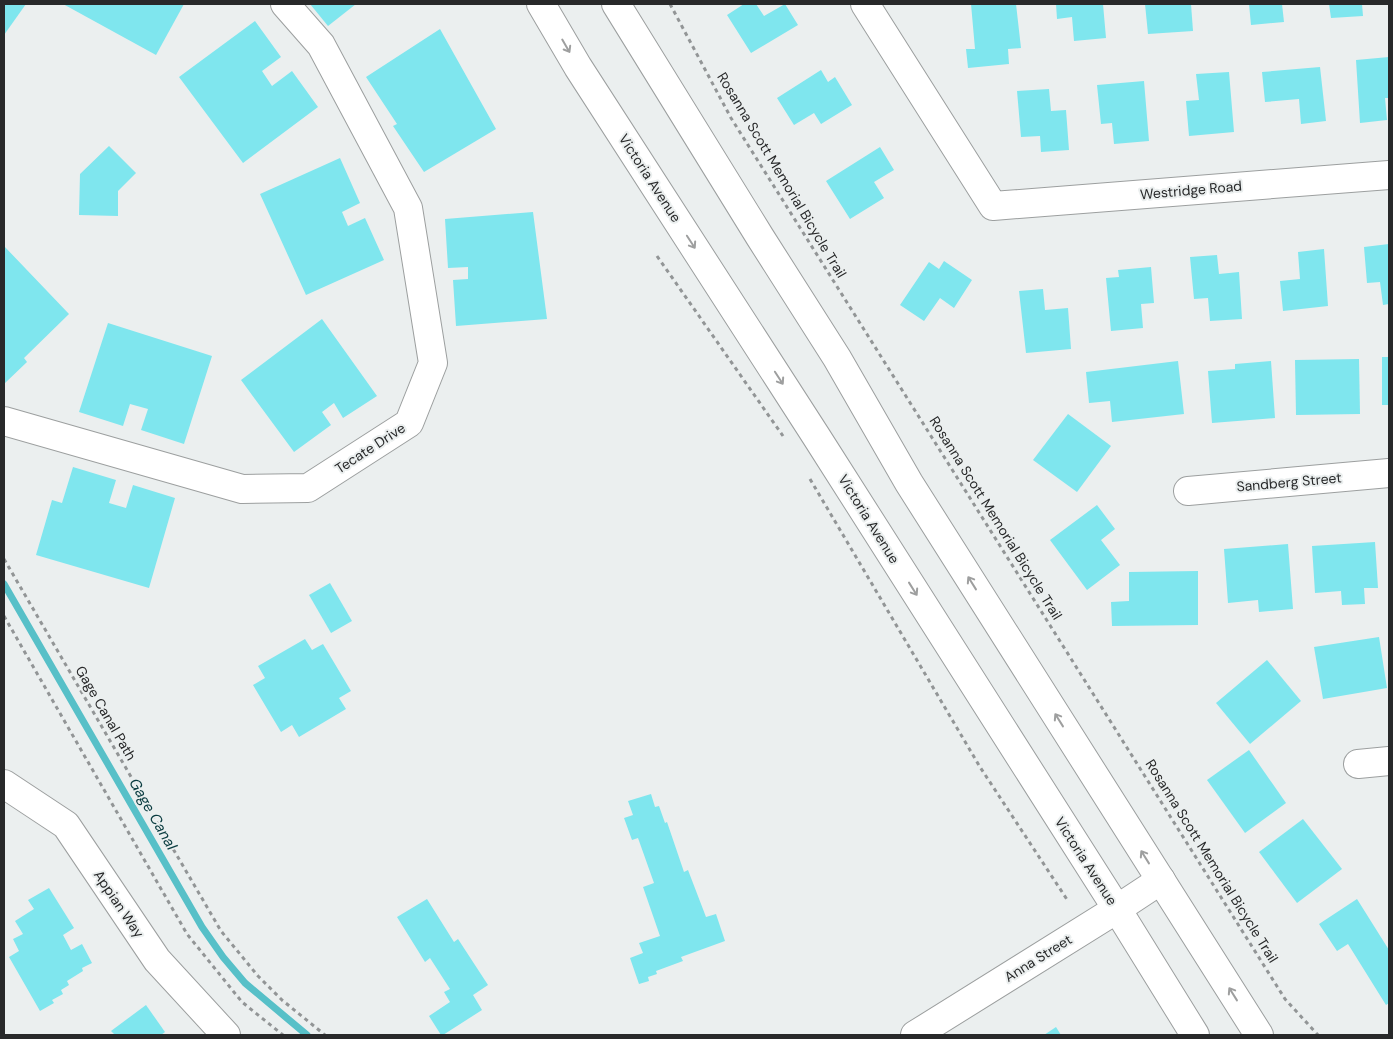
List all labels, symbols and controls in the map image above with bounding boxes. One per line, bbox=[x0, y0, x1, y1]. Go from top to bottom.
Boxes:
one-way arrow bbox=[561, 38, 571, 52]
street label: Rosanna Scott Memorial Bicycle Trail bbox=[713, 69, 851, 281]
street label: Victoria Avenue bbox=[615, 130, 685, 226]
street label: Westridge Road bbox=[1139, 177, 1243, 203]
one-way arrow bbox=[686, 234, 696, 248]
one-way arrow bbox=[774, 371, 784, 385]
street label: Rosanna Scott Memorial Bicycle Trail bbox=[926, 413, 1066, 623]
street label: Tecate Drive bbox=[332, 419, 409, 477]
street label: Sandberg Street bbox=[1236, 468, 1342, 496]
street label: Victoria Avenue bbox=[834, 471, 904, 567]
one-way arrow bbox=[966, 576, 976, 590]
one-way arrow bbox=[908, 582, 919, 596]
street label: Gage Canal Path bbox=[72, 662, 140, 764]
one-way arrow bbox=[1053, 713, 1064, 727]
street label: Rosanna Scott Memorial Bicycle Trail bbox=[1142, 756, 1282, 966]
water label: Gage Canal bbox=[124, 774, 182, 854]
street label: Victoria Avenue bbox=[1051, 813, 1121, 909]
one-way arrow bbox=[1140, 851, 1150, 865]
street label: Appian Way bbox=[90, 867, 148, 941]
street label: Anna Street bbox=[1001, 930, 1075, 986]
one-way arrow bbox=[1228, 987, 1239, 1001]

